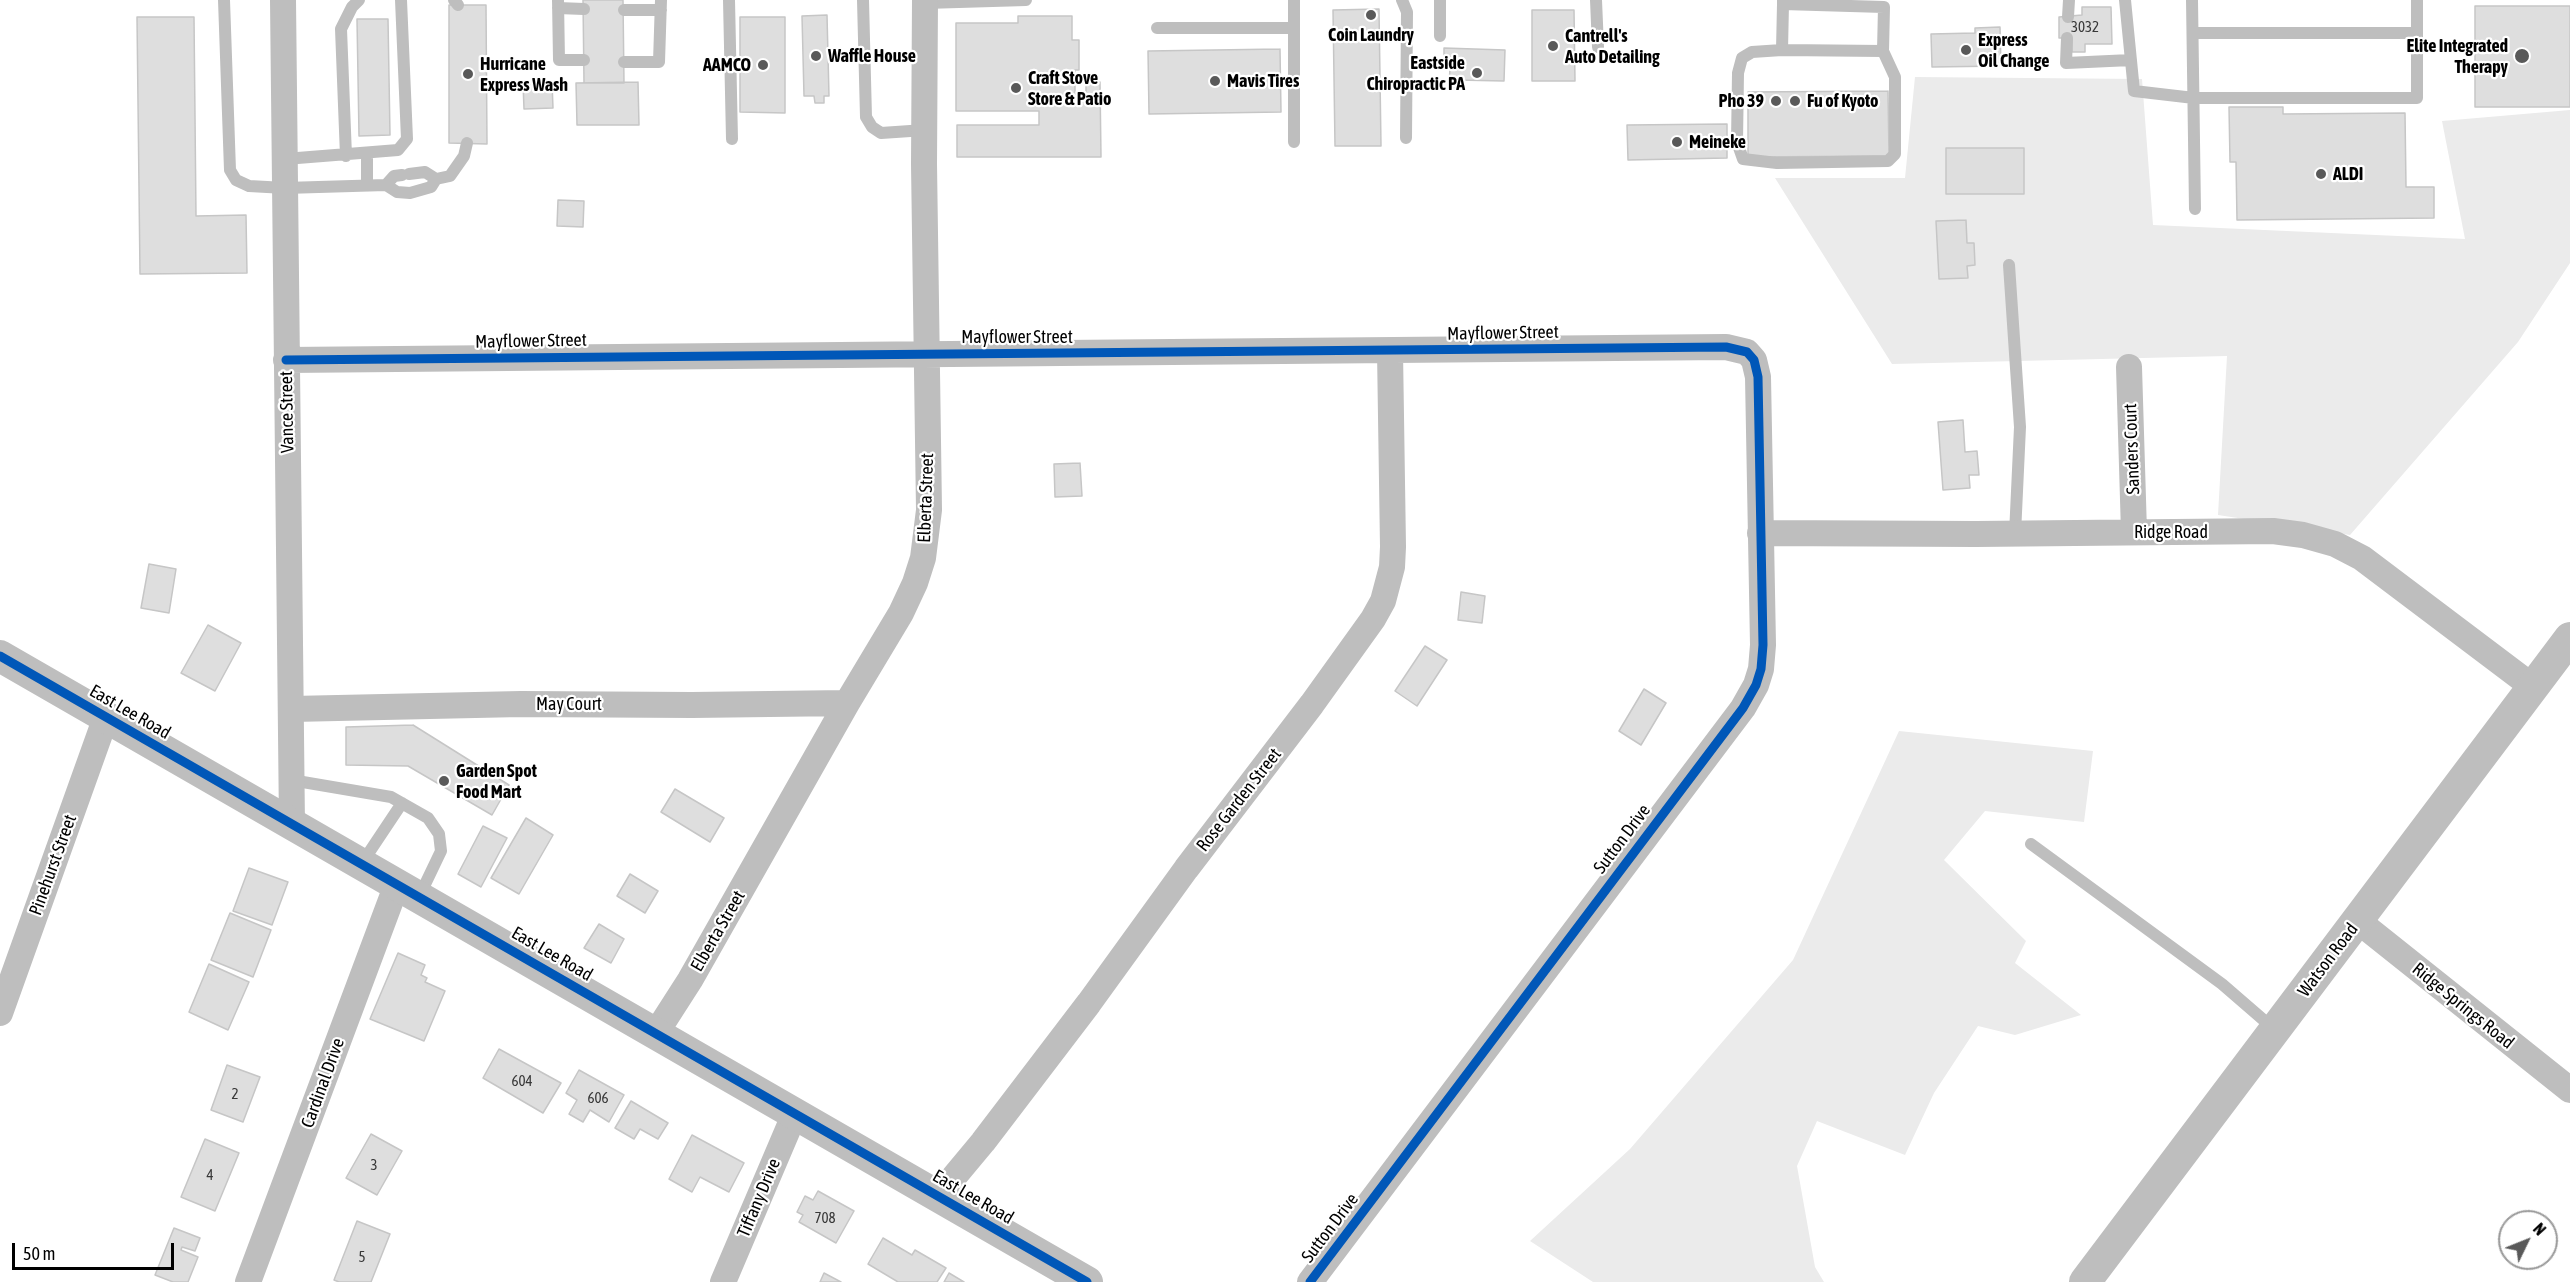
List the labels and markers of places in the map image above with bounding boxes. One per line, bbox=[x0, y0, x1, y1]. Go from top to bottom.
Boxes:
marker: Coin Laundry bbox=[1364, 8, 1378, 22]
place label: Coin Laundry bbox=[1328, 24, 1414, 46]
place label: Cantrell's Auto Detailing bbox=[1565, 25, 1660, 68]
place label: Express Oil Change bbox=[1978, 29, 2049, 72]
place label: Elite Integrated Therapy bbox=[2407, 35, 2508, 78]
marker: Cantrell's Auto Detailing bbox=[1546, 39, 1560, 53]
marker: Express Oil Change bbox=[1959, 43, 1973, 57]
place label: Waffle House bbox=[828, 45, 916, 67]
marker: Elite Integrated Therapy bbox=[2513, 47, 2531, 65]
marker: Waffle House bbox=[809, 49, 823, 63]
place label: Eastside Chiropractic PA bbox=[1366, 52, 1465, 94]
place label: Hurricane Express Wash bbox=[480, 53, 568, 96]
place label: AAMCO bbox=[703, 54, 751, 76]
marker: AAMCO bbox=[756, 58, 770, 72]
marker: Eastside Chiropractic PA bbox=[1470, 66, 1484, 80]
marker: Hurricane Express Wash bbox=[461, 67, 475, 81]
place label: Craft Stove Store & Patio bbox=[1028, 67, 1111, 110]
place label: Mavis Tires bbox=[1227, 70, 1299, 92]
marker: Mavis Tires bbox=[1208, 74, 1222, 88]
marker: Craft Stove Store & Patio bbox=[1009, 81, 1023, 95]
place label: Pho 39 bbox=[1719, 90, 1764, 112]
place label: Fu of Kyoto bbox=[1807, 90, 1879, 112]
marker: Pho 39 bbox=[1769, 94, 1783, 108]
marker: Fu of Kyoto bbox=[1788, 94, 1802, 108]
place label: Meineke bbox=[1689, 131, 1746, 153]
marker: Meineke bbox=[1670, 135, 1684, 149]
place label: ALDI bbox=[2333, 163, 2363, 185]
marker: ALDI bbox=[2314, 167, 2328, 181]
place label: Garden Spot Food Mart bbox=[456, 760, 537, 802]
marker: Garden Spot Food Mart bbox=[437, 774, 451, 788]

